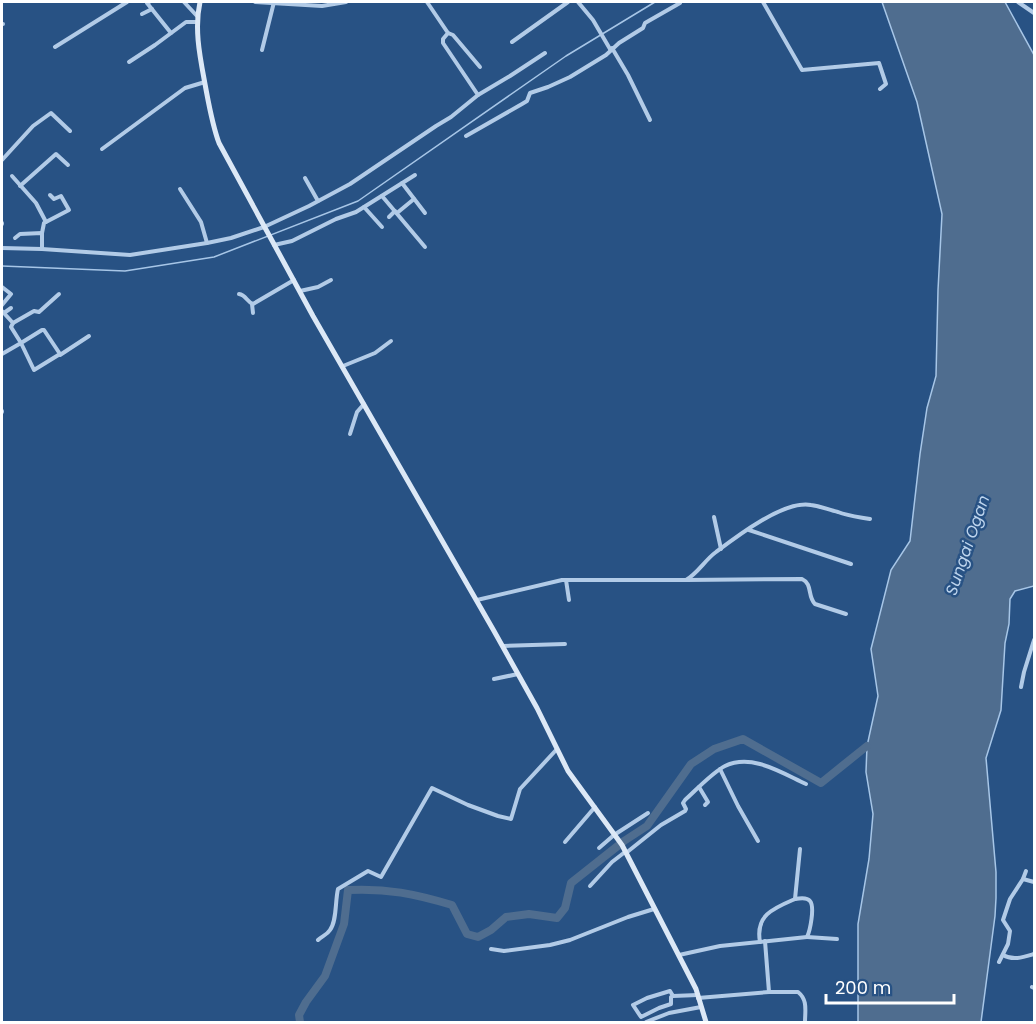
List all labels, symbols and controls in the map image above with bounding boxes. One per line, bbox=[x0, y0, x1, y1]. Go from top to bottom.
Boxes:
water label: Sungai Ogan bbox=[940, 492, 995, 598]
scale bar bbox=[826, 967, 954, 1005]
text: 200 m bbox=[835, 975, 891, 1000]

